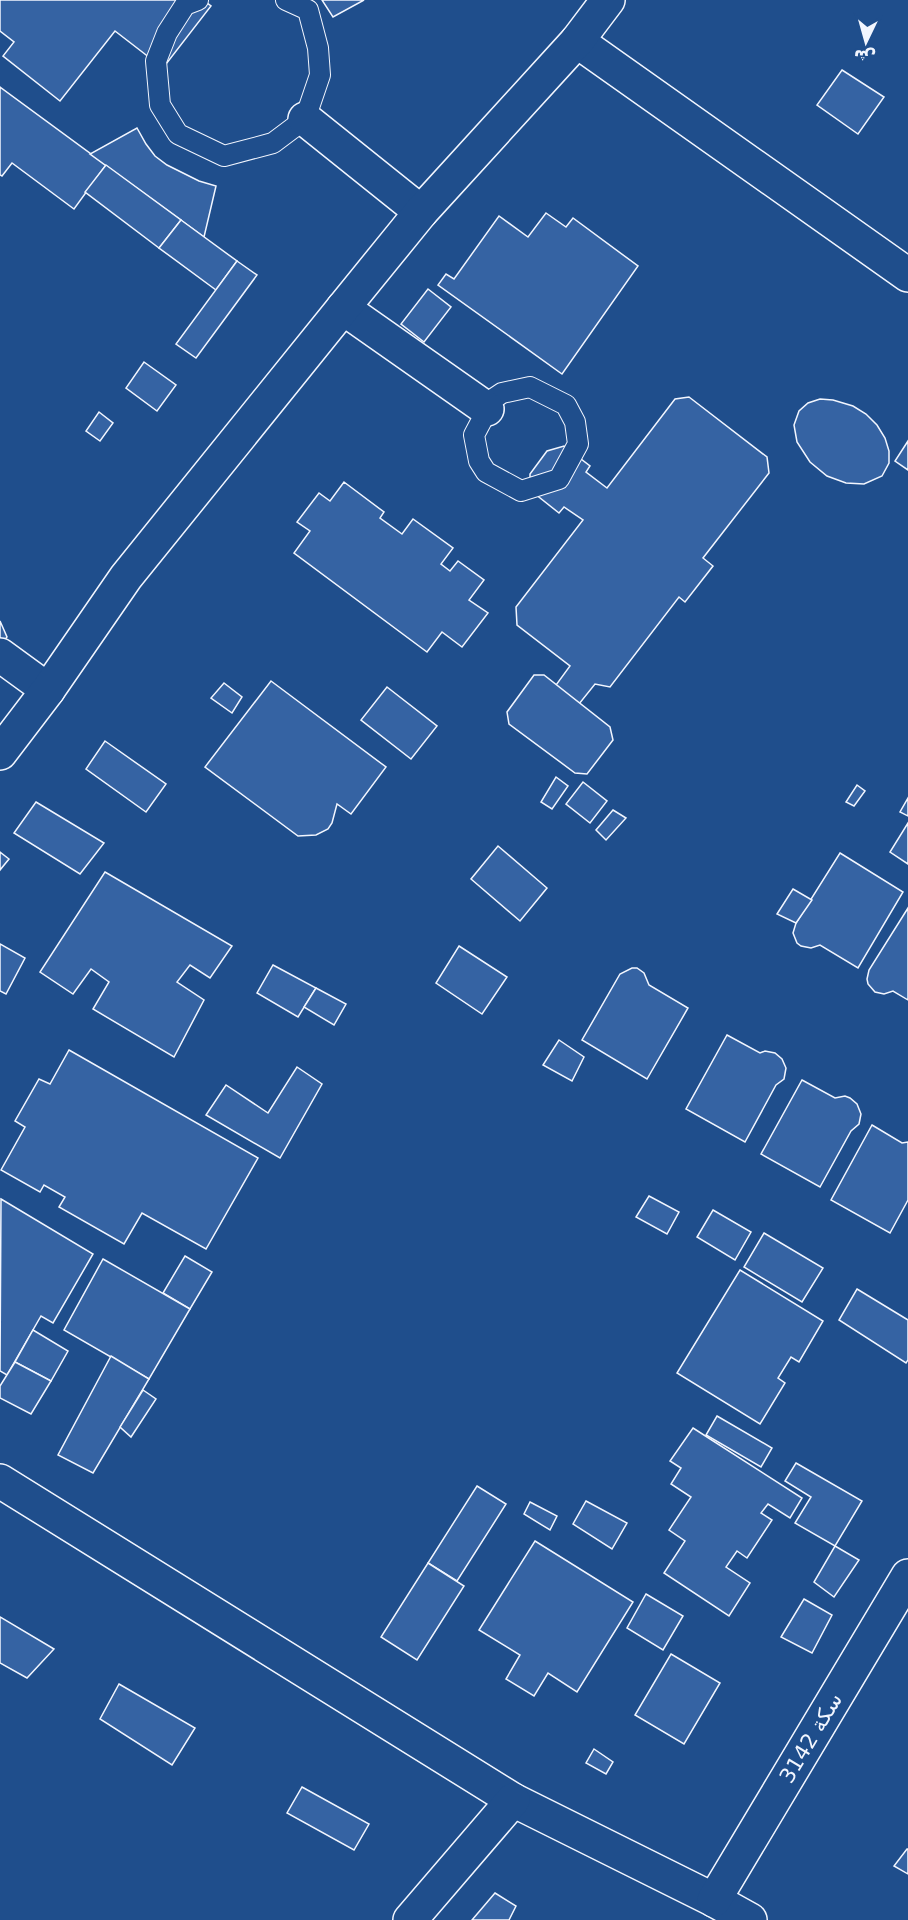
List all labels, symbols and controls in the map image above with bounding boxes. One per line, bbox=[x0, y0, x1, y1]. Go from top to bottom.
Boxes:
north arrow bbox=[836, 12, 896, 72]
text: ش bbox=[853, 46, 877, 67]
street label: سكة 3142 bbox=[775, 1689, 847, 1787]

